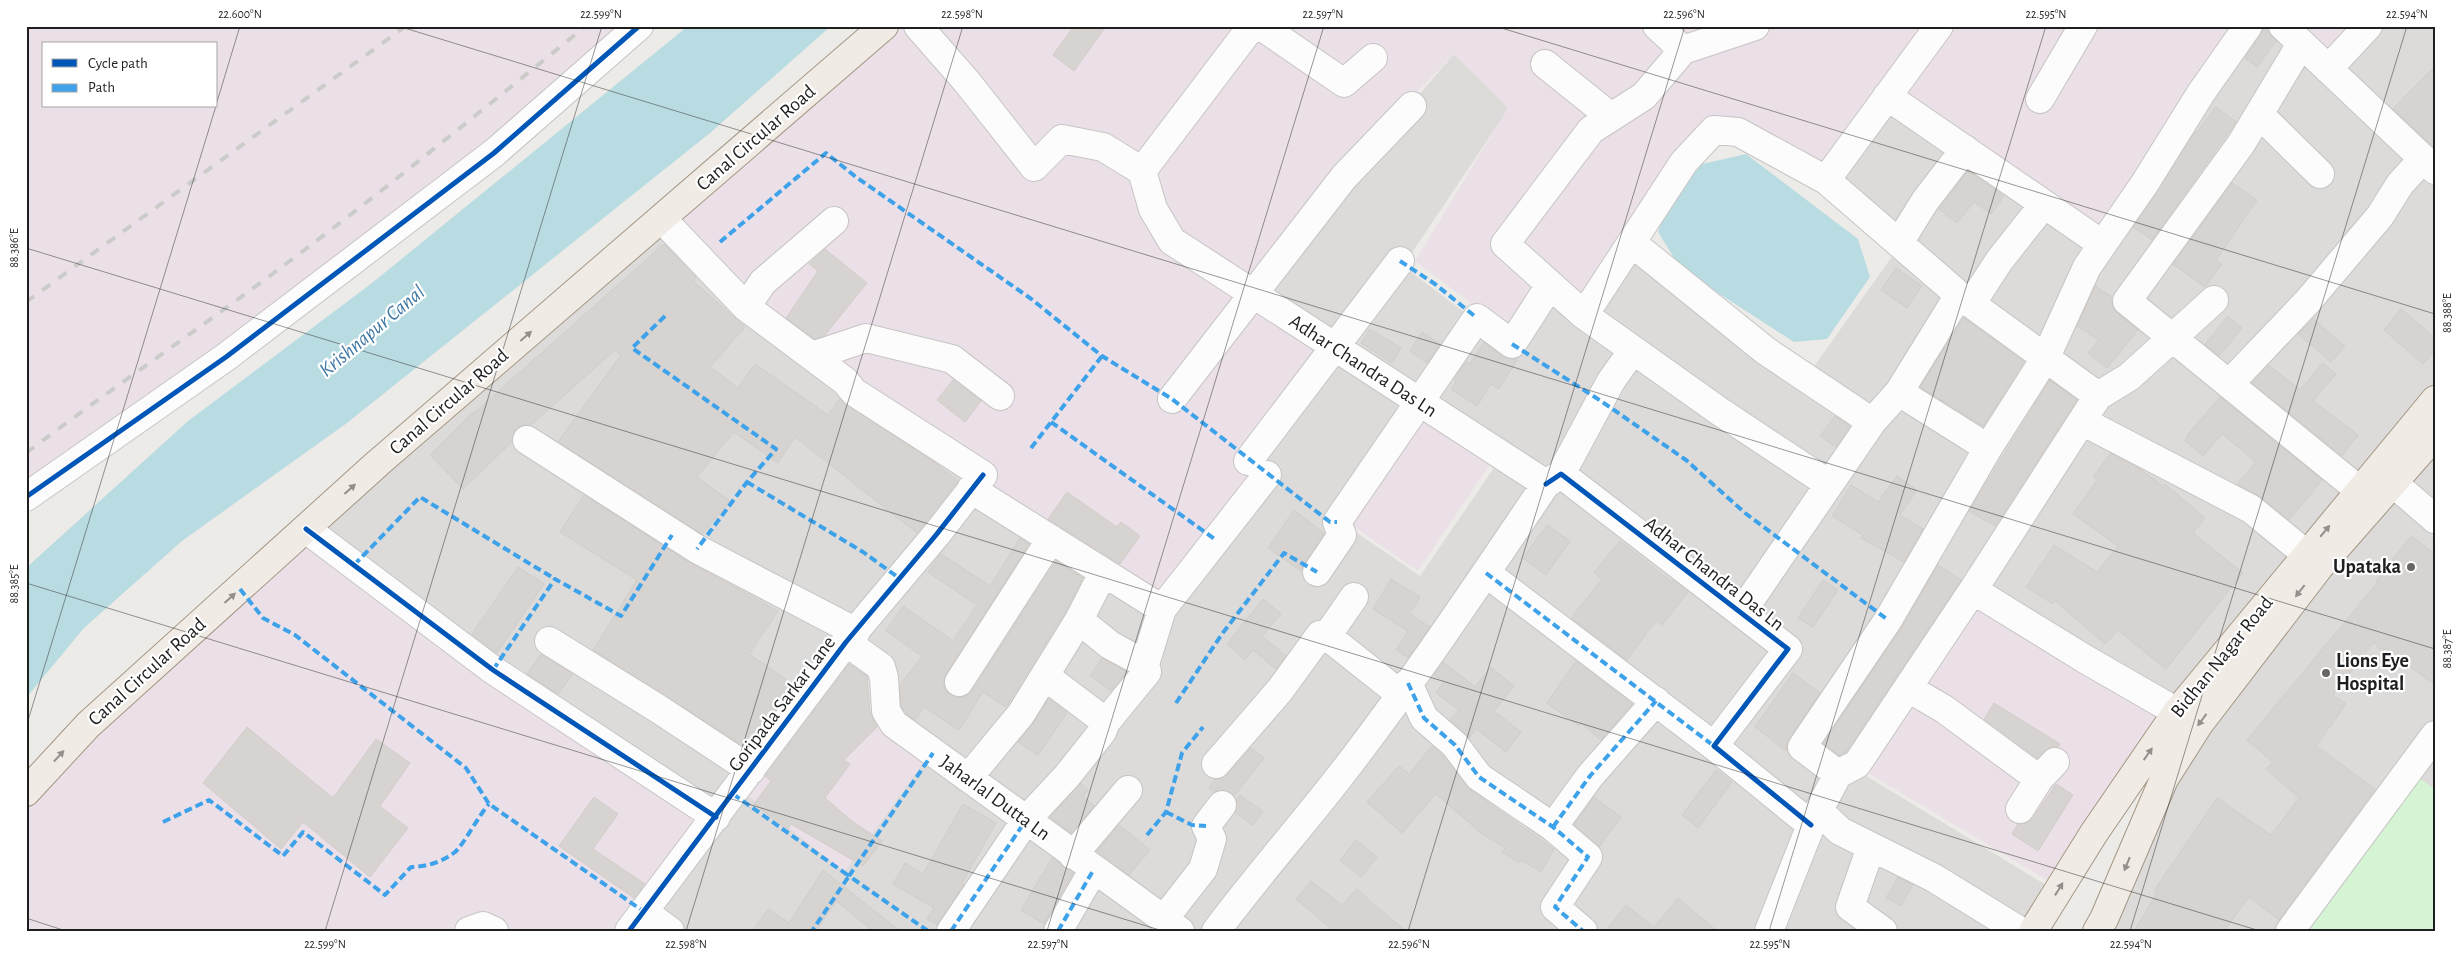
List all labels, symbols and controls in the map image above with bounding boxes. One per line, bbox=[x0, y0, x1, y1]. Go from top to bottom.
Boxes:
text: 22.600°N bbox=[218, 8, 262, 20]
text: 22.599°N bbox=[580, 8, 622, 20]
text: 22.598°N bbox=[941, 8, 983, 20]
text: 22.597°N bbox=[1302, 8, 1344, 20]
text: 22.596°N bbox=[1663, 8, 1705, 20]
text: 22.595°N bbox=[2025, 8, 2067, 20]
text: 22.594°N bbox=[2386, 8, 2428, 20]
legend bbox=[42, 42, 218, 108]
text: Cycle path bbox=[88, 56, 148, 71]
text: Path bbox=[88, 80, 115, 95]
street label: Canal Circular Road bbox=[693, 81, 819, 195]
text: 88.386°E bbox=[8, 228, 20, 268]
water label: Krishnapur Canal bbox=[315, 281, 429, 382]
text: 88.388°E bbox=[2441, 293, 2453, 333]
street label: Adhar Chandra Das Ln bbox=[1286, 311, 1440, 421]
one-way arrow bbox=[519, 331, 532, 342]
street label: Canal Circular Road bbox=[386, 345, 512, 459]
one-way arrow bbox=[344, 483, 356, 495]
street label: Adhar Chandra Das Ln bbox=[1640, 513, 1788, 635]
one-way arrow bbox=[2320, 524, 2331, 537]
place label: Upataka bbox=[2333, 557, 2401, 577]
marker: Upataka bbox=[2405, 561, 2417, 573]
text: 88.385°E bbox=[8, 564, 20, 604]
one-way arrow bbox=[2295, 584, 2306, 597]
one-way arrow bbox=[223, 592, 235, 604]
street label: Bidhan Nagar Road bbox=[2167, 593, 2277, 721]
street label: Canal Circular Road bbox=[84, 614, 210, 730]
text: 88.387°E bbox=[2441, 629, 2453, 669]
street label: Goripada Sarkar Lane bbox=[725, 633, 839, 775]
place label: Lions Eye Hospital bbox=[2336, 651, 2409, 694]
marker: Lions Eye Hospital bbox=[2320, 667, 2332, 679]
one-way arrow bbox=[2197, 713, 2207, 727]
one-way arrow bbox=[2143, 747, 2153, 761]
one-way arrow bbox=[53, 750, 65, 762]
street label: Jaharlal Dutta Ln bbox=[936, 752, 1054, 844]
one-way arrow bbox=[2123, 857, 2131, 872]
one-way arrow bbox=[2054, 883, 2063, 896]
text: 22.599°N bbox=[304, 938, 346, 950]
text: 22.598°N bbox=[665, 938, 707, 950]
text: 22.597°N bbox=[1027, 938, 1069, 950]
text: 22.596°N bbox=[1388, 938, 1430, 950]
text: 22.595°N bbox=[1749, 938, 1791, 950]
text: 22.594°N bbox=[2110, 938, 2152, 950]

